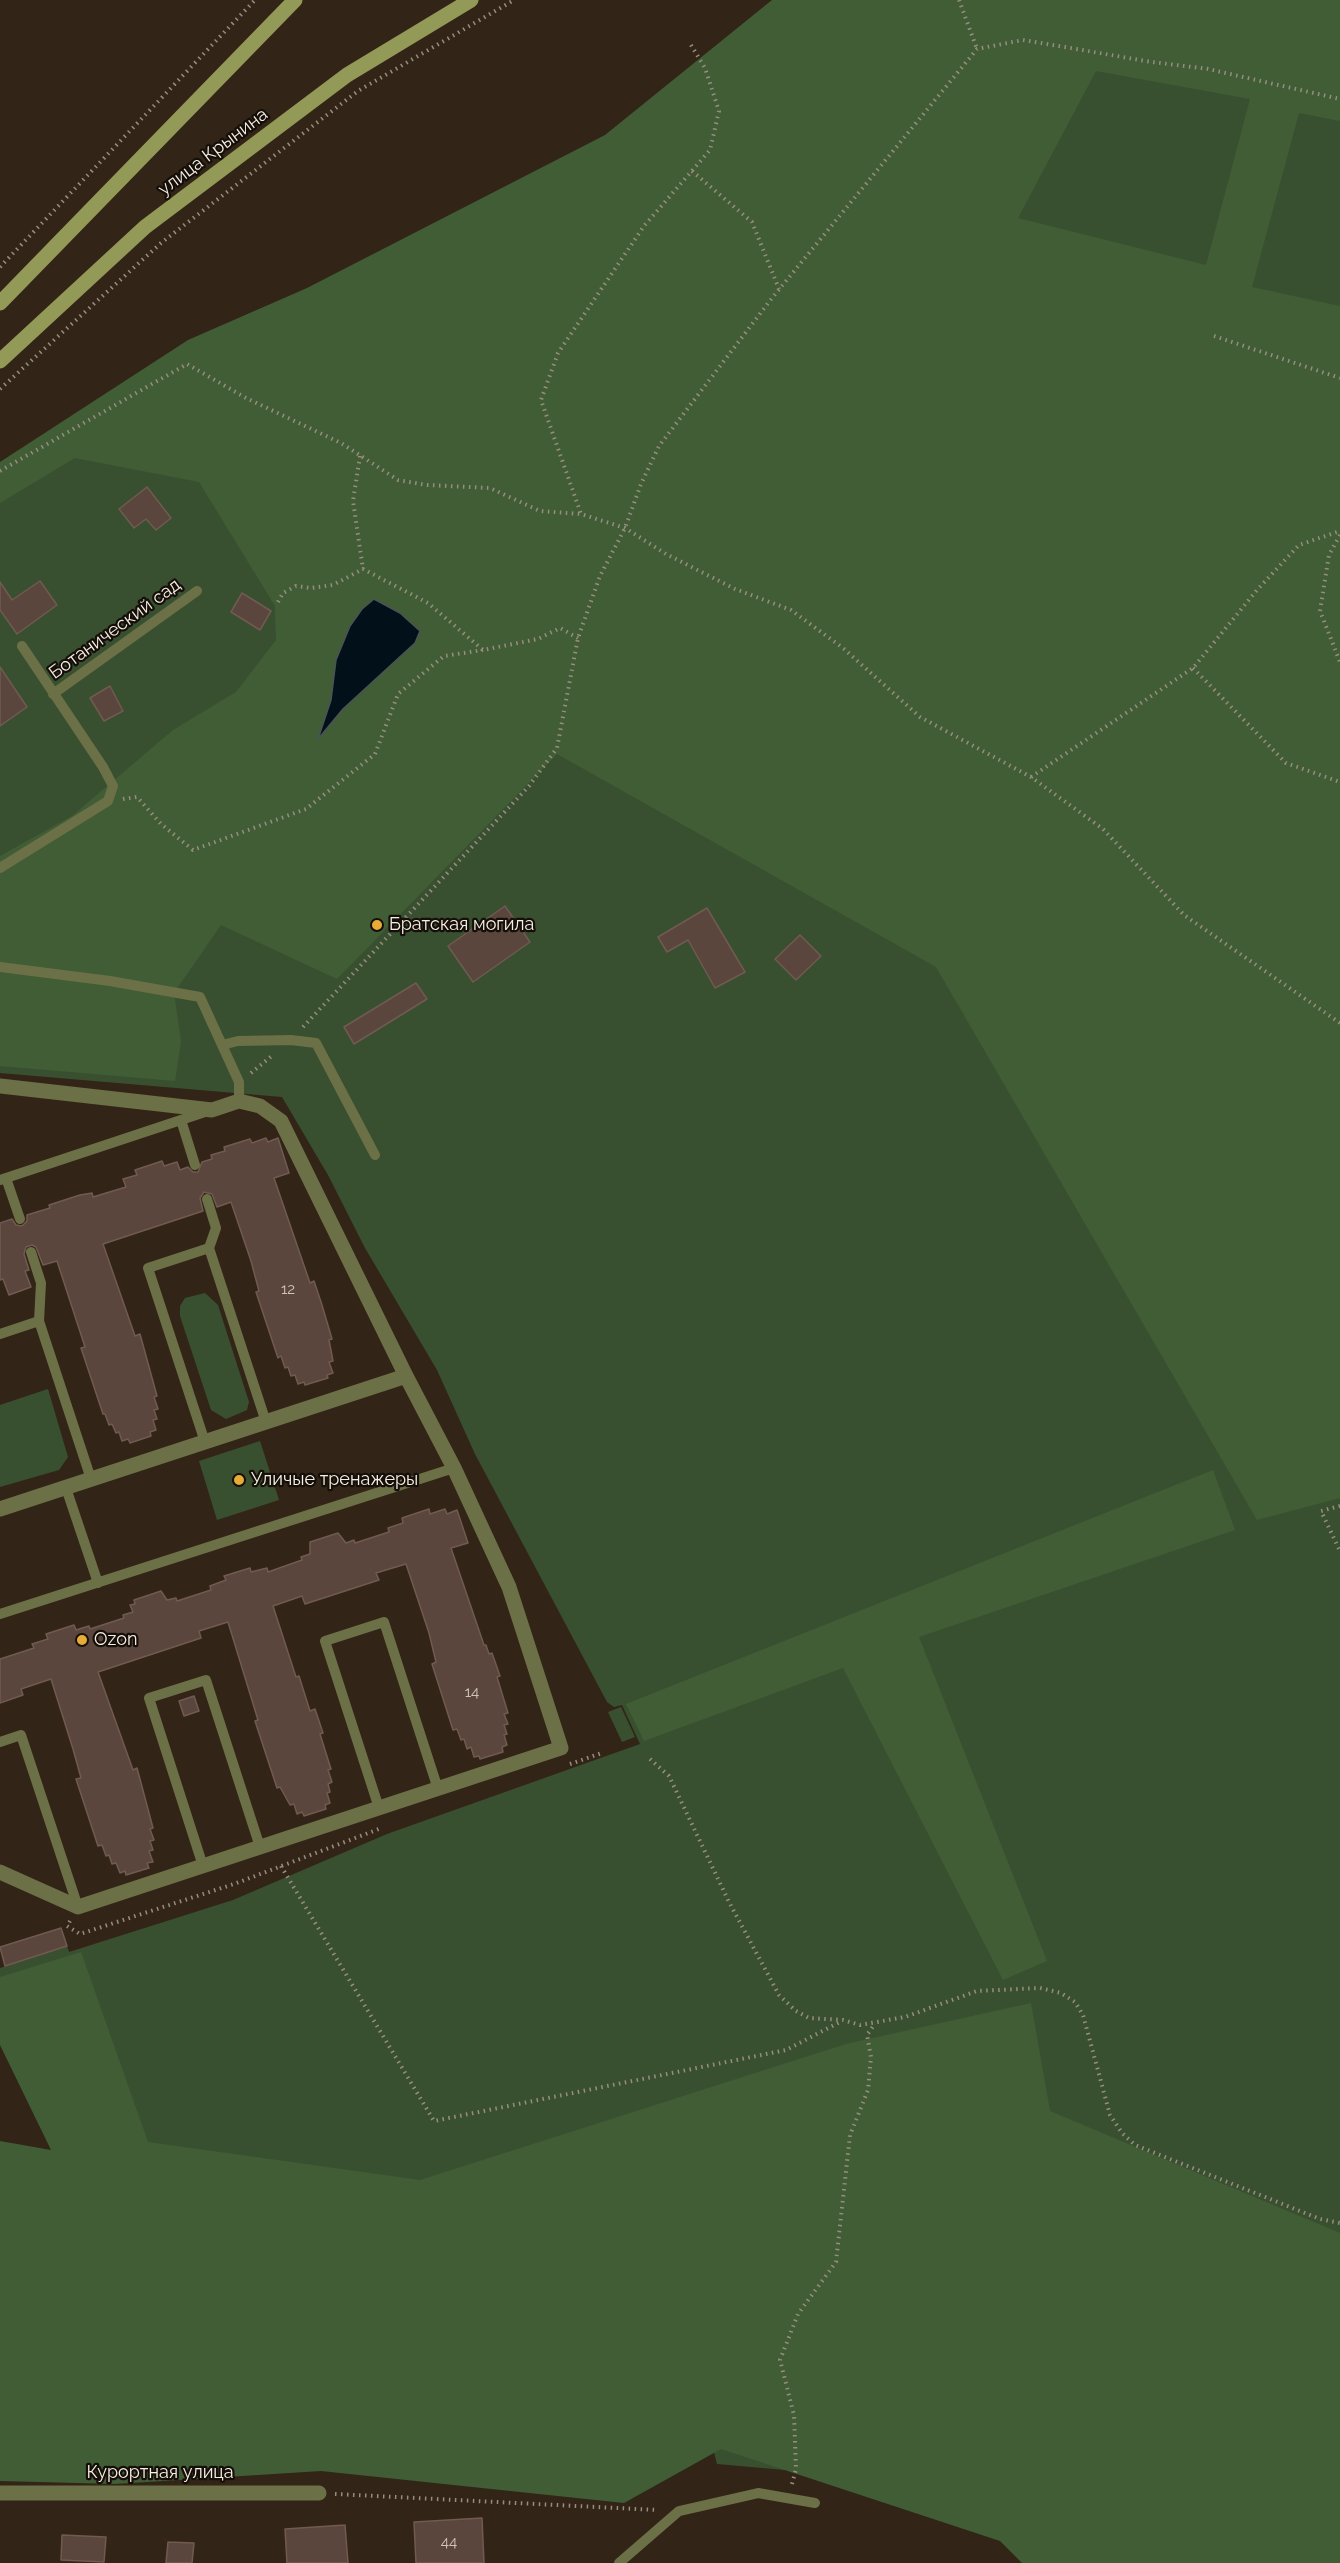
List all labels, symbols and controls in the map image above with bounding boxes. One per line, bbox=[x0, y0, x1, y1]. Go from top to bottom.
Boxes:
street label: улица Крынина bbox=[154, 104, 272, 200]
street label: Ботанический сад bbox=[45, 574, 185, 684]
place label: Братская могила bbox=[389, 914, 534, 936]
marker: Братская могила bbox=[370, 918, 384, 932]
house number: 12 bbox=[281, 1280, 295, 1298]
place label: Уличые тренажеры bbox=[251, 1469, 418, 1491]
marker: Уличые тренажеры bbox=[232, 1473, 246, 1487]
place label: Ozon bbox=[94, 1629, 137, 1651]
marker: Ozon bbox=[75, 1633, 89, 1647]
house number: 14 bbox=[465, 1683, 479, 1701]
street label: Курортная улица bbox=[86, 2462, 234, 2484]
house number: 44 bbox=[441, 2533, 457, 2551]

